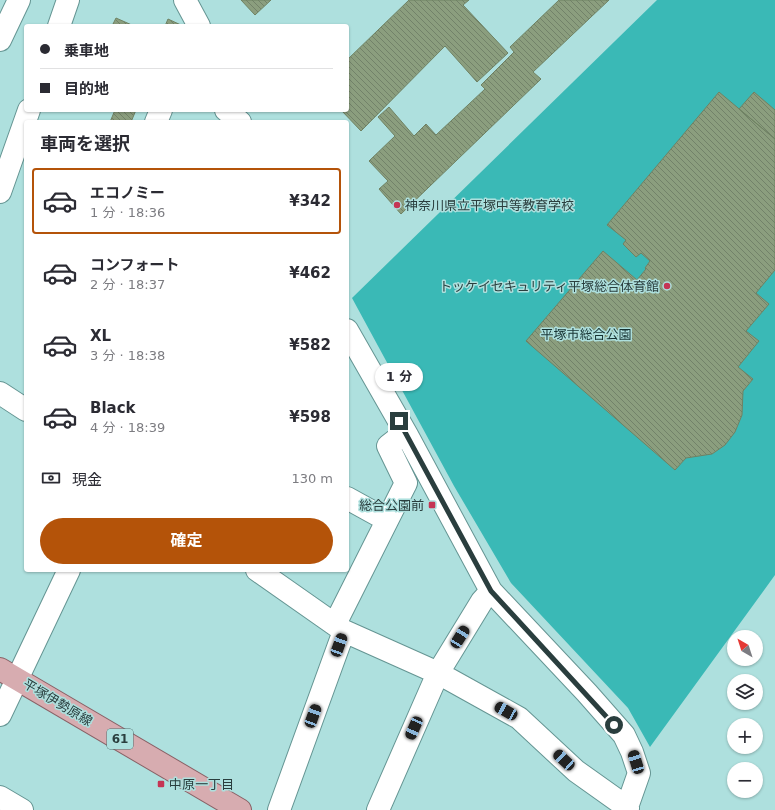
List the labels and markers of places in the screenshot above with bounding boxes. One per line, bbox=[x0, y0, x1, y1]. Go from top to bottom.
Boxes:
place label: 神奈川県立平塚中等教育学校 bbox=[405, 198, 574, 213]
marker: 神奈川県立平塚中等教育学校 bbox=[392, 200, 402, 210]
place label: トッケイセキュリティ平塚総合体育館 bbox=[439, 279, 659, 294]
marker: トッケイセキュリティ平塚総合体育館 bbox=[662, 281, 672, 291]
place label: 総合公園前 bbox=[359, 498, 424, 513]
marker: 総合公園前 bbox=[427, 500, 437, 510]
place label: 中原一丁目 bbox=[169, 777, 234, 792]
marker: 中原一丁目 bbox=[156, 779, 166, 789]

